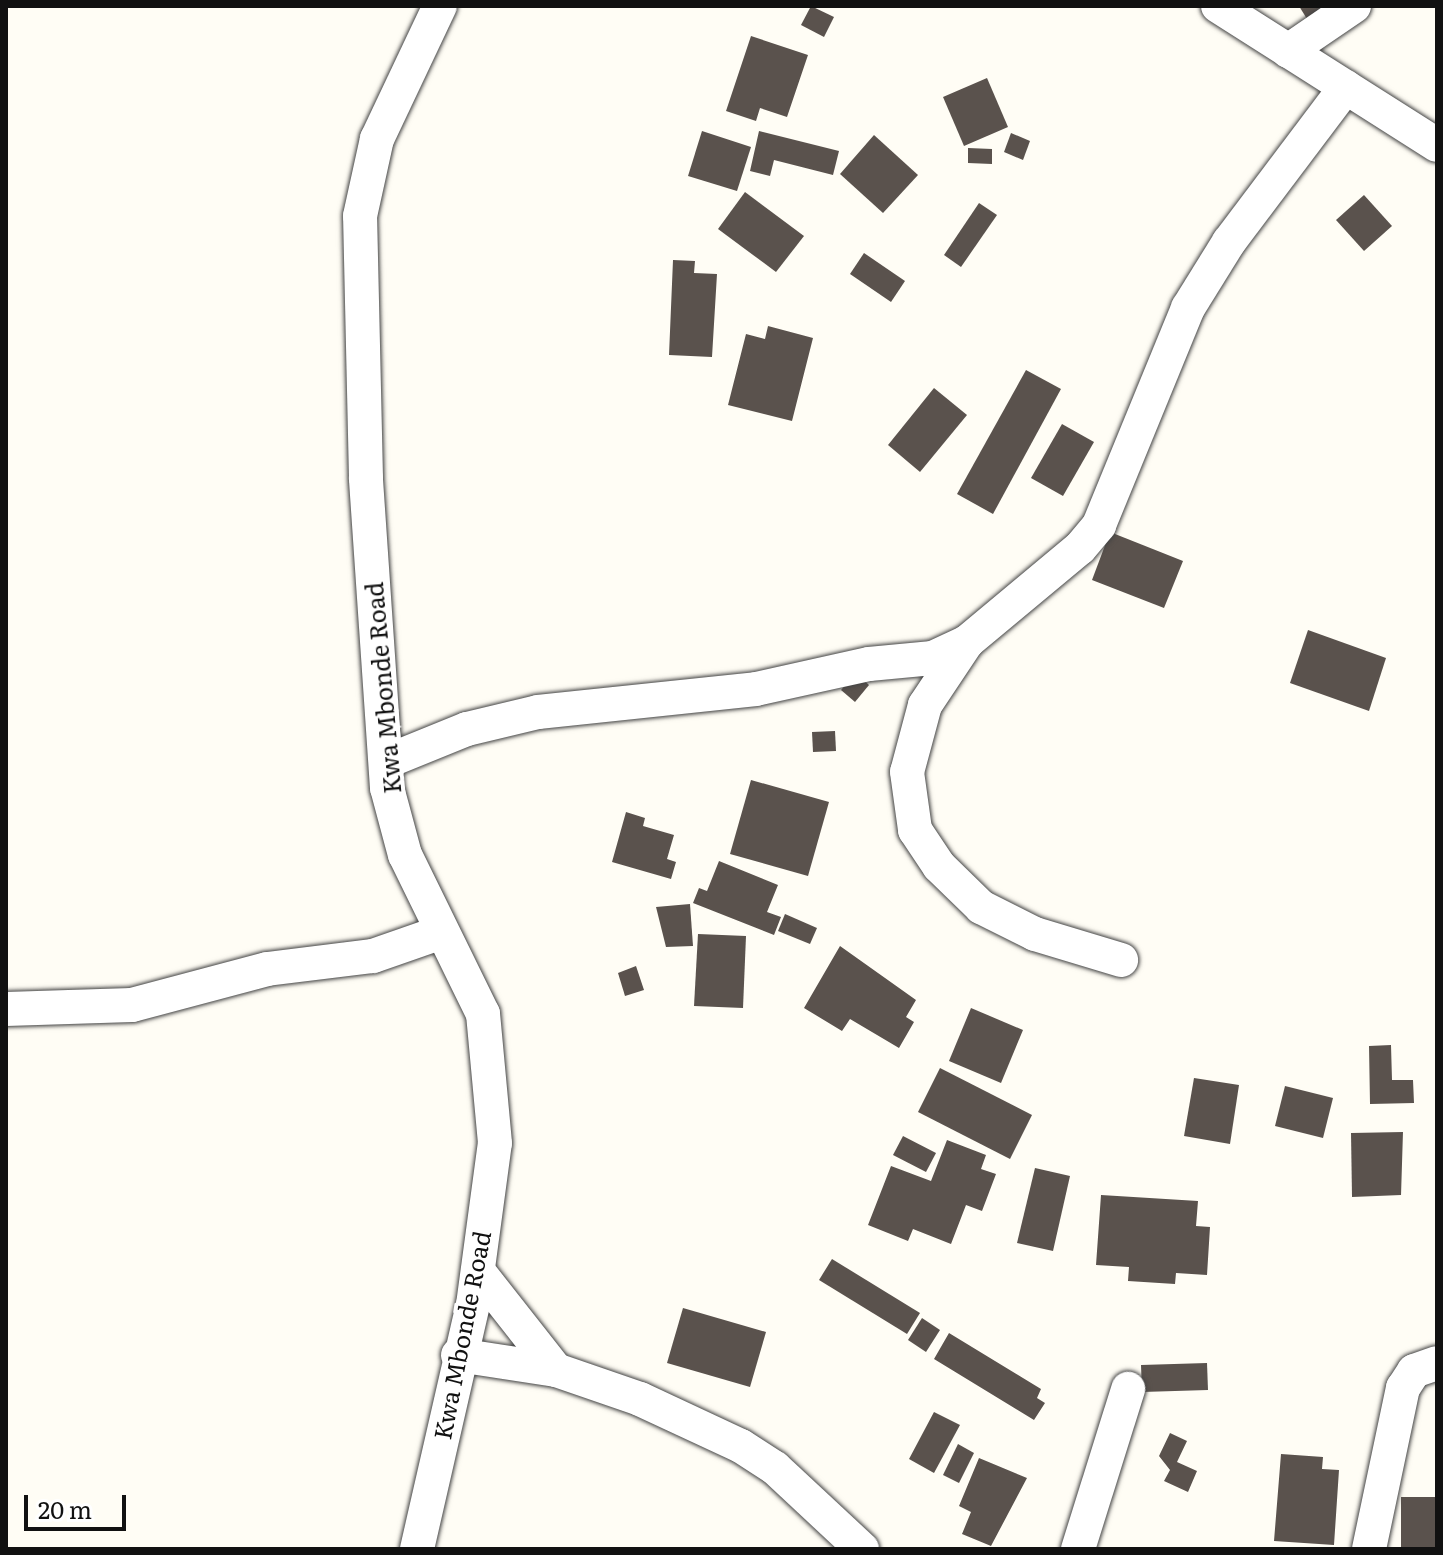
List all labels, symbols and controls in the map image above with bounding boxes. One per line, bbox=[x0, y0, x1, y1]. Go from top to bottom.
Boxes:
street label: Kwa Mbonde Road bbox=[358, 581, 406, 795]
street label: Kwa Mbonde Road bbox=[427, 1228, 495, 1442]
scale bar bbox=[28, 1479, 130, 1529]
text: 20 m bbox=[38, 1491, 92, 1526]

